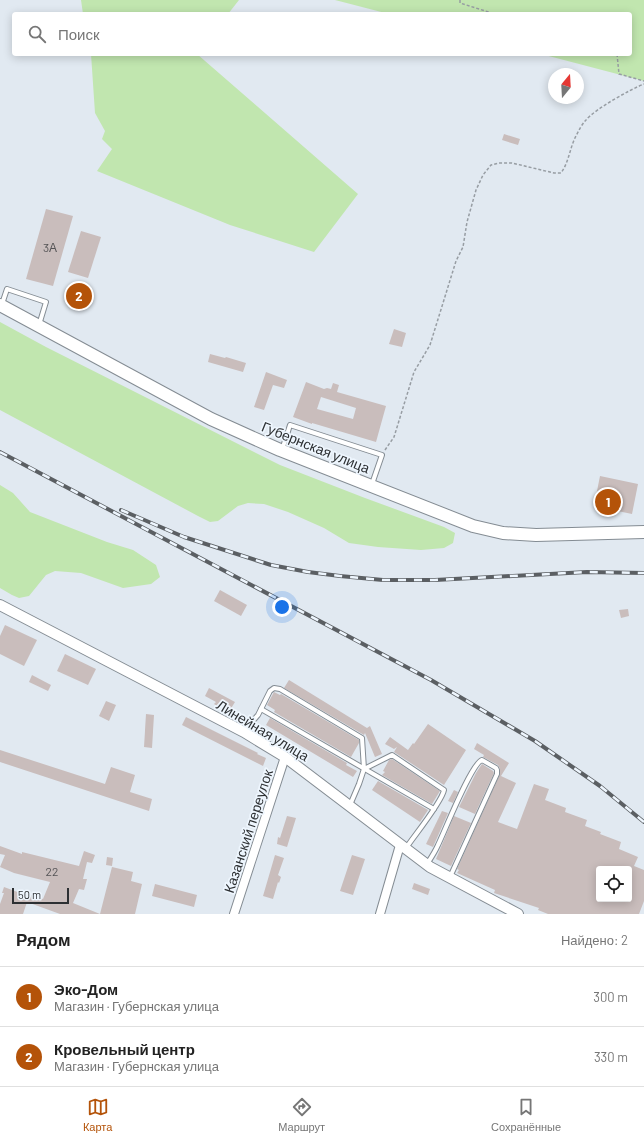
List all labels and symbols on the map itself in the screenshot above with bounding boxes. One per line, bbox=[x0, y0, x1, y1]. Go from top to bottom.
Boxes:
north arrow bbox=[548, 68, 584, 104]
house number: 3А bbox=[43, 240, 57, 254]
pin: 2 bbox=[66, 281, 92, 311]
street label: Губернская улица bbox=[259, 418, 373, 477]
pin: 1 bbox=[595, 487, 621, 517]
your location bbox=[272, 597, 292, 617]
street label: Линейная улица bbox=[214, 696, 312, 764]
street label: Казанский переулок bbox=[220, 766, 276, 895]
house number: 22 bbox=[46, 864, 58, 878]
scale bar bbox=[12, 886, 69, 905]

